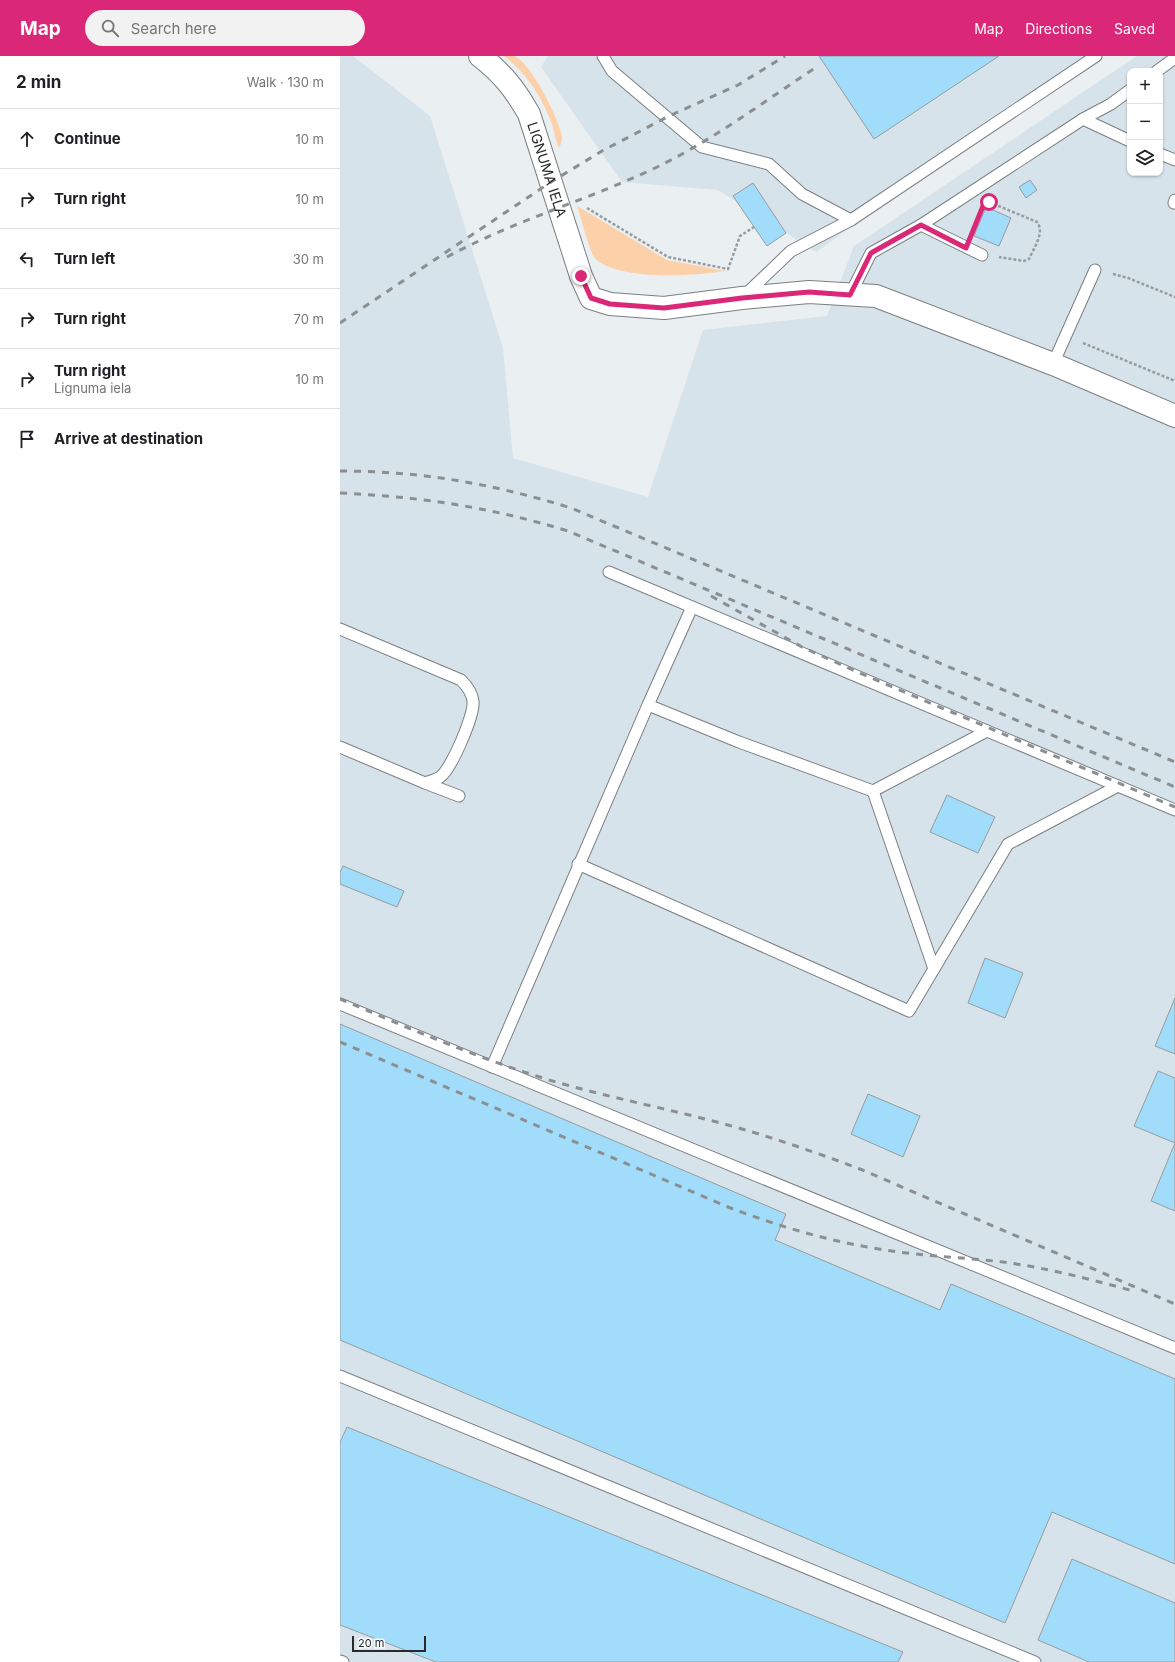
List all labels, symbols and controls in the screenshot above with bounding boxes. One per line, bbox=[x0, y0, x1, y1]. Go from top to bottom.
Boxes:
search box bbox=[85, 10, 365, 46]
text: Map bbox=[20, 17, 61, 40]
icon: search bbox=[99, 17, 121, 39]
text: Search here bbox=[131, 19, 216, 38]
text: Map bbox=[974, 20, 1003, 37]
text: Directions bbox=[1025, 20, 1092, 37]
text: Saved bbox=[1114, 20, 1155, 37]
map controls bbox=[1127, 68, 1163, 176]
button: + bbox=[1127, 68, 1163, 104]
text: 2 min bbox=[16, 72, 61, 92]
text: Walk · 130 m bbox=[247, 74, 324, 90]
button: − bbox=[1127, 104, 1163, 140]
street label: LIGNUMA IELA bbox=[524, 120, 571, 220]
icon: ahead bbox=[16, 128, 38, 150]
text: Continue bbox=[54, 129, 121, 148]
text: 10 m bbox=[295, 131, 324, 147]
button: layers bbox=[1127, 140, 1163, 176]
icon: right bbox=[16, 188, 38, 210]
text: Turn right bbox=[54, 189, 126, 208]
text: 10 m bbox=[295, 191, 324, 207]
route start bbox=[980, 193, 998, 211]
icon: left bbox=[16, 248, 38, 270]
text: Turn left bbox=[54, 249, 115, 268]
text: 30 m bbox=[293, 251, 324, 267]
route end bbox=[572, 267, 590, 285]
icon: right bbox=[16, 308, 38, 330]
text: Turn right bbox=[54, 309, 126, 328]
text: 70 m bbox=[294, 311, 324, 327]
text: Turn right bbox=[54, 361, 126, 380]
icon: right bbox=[16, 368, 38, 390]
text: 10 m bbox=[295, 371, 324, 387]
text: Lignuma iela bbox=[54, 380, 131, 396]
icon: arrive bbox=[16, 428, 38, 450]
text: Arrive at destination bbox=[54, 429, 203, 448]
scale bar bbox=[352, 1634, 426, 1653]
text: 20 m bbox=[358, 1636, 384, 1650]

